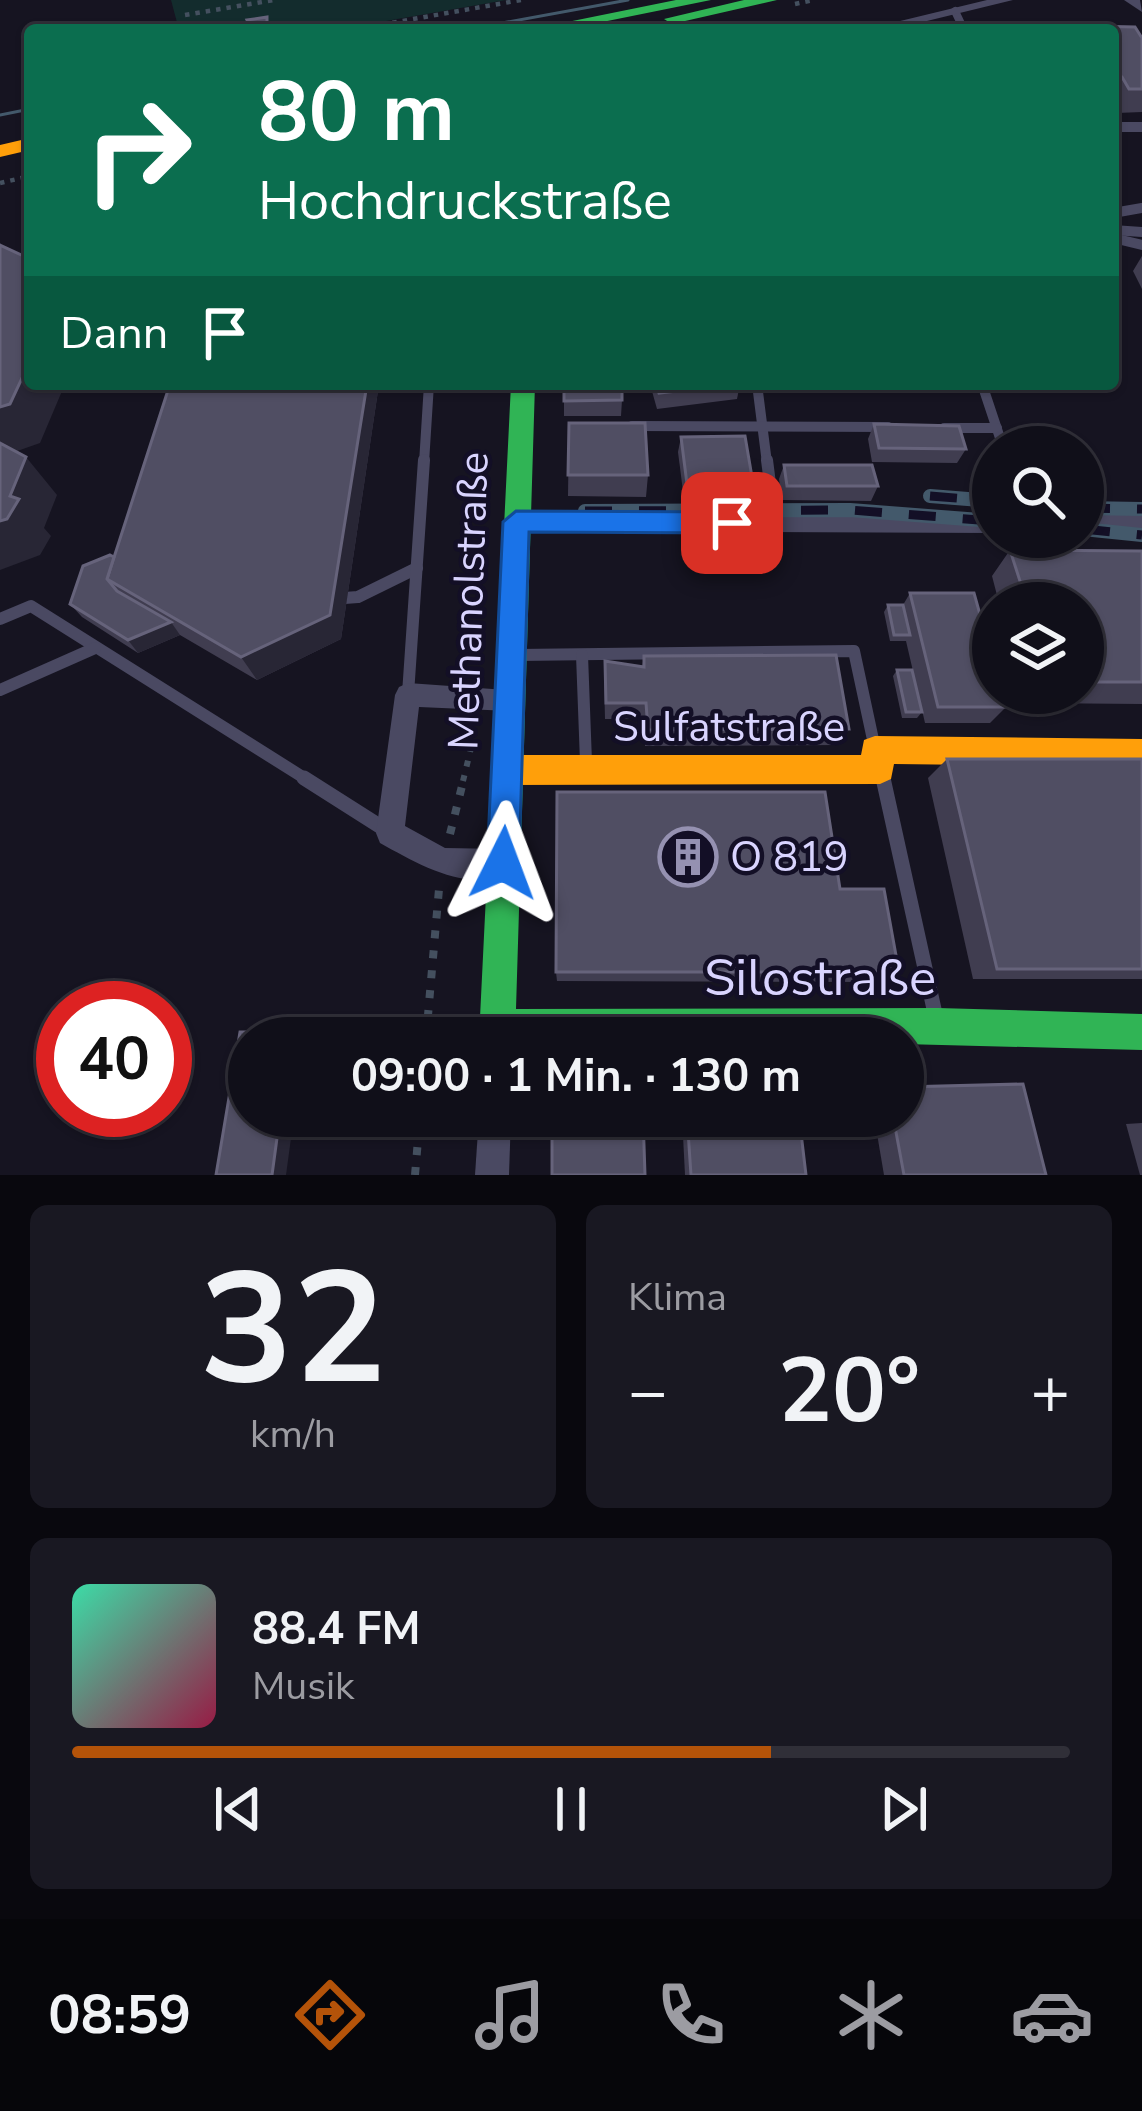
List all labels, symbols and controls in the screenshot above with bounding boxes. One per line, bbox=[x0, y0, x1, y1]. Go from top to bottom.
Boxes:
text: 80 m bbox=[258, 55, 455, 170]
icon: right bbox=[60, 72, 216, 228]
text: Hochdruckstraße bbox=[258, 164, 672, 238]
icon: arrive bbox=[192, 300, 258, 366]
text: Dann bbox=[60, 303, 168, 364]
map controls bbox=[972, 426, 1104, 714]
button: search bbox=[972, 426, 1104, 558]
street label: Methanolstraße bbox=[435, 451, 503, 751]
pin bbox=[681, 472, 783, 574]
icon: arrive bbox=[699, 490, 765, 556]
button: layers bbox=[972, 582, 1104, 714]
street label: Sulfatstraße bbox=[613, 699, 845, 756]
position arrow bbox=[440, 800, 566, 926]
building icon: O 819 bbox=[657, 826, 719, 888]
place label: O 819 bbox=[730, 829, 849, 886]
street label: Silostraße bbox=[704, 943, 936, 1013]
speed limit sign: 40 bbox=[36, 981, 192, 1137]
text: 09:00 · 1 Min. · 130 m bbox=[351, 1046, 801, 1107]
text: 32 bbox=[199, 1223, 387, 1436]
text: Klima bbox=[628, 1271, 727, 1324]
text: 20° bbox=[778, 1330, 920, 1453]
text: − bbox=[628, 1347, 668, 1437]
text: + bbox=[1030, 1347, 1070, 1437]
text: km/h bbox=[250, 1408, 336, 1461]
text: 88.4 FM bbox=[252, 1599, 421, 1660]
text: Musik bbox=[252, 1660, 355, 1713]
icon: previous bbox=[205, 1776, 271, 1842]
icon: pause bbox=[538, 1776, 604, 1842]
icon: next bbox=[871, 1776, 937, 1842]
icon: directions bbox=[288, 1973, 372, 2057]
icon: music bbox=[468, 1973, 552, 2057]
icon: phone bbox=[649, 1973, 733, 2057]
icon: climate bbox=[829, 1973, 913, 2057]
icon: car bbox=[1010, 1973, 1094, 2057]
text: 08:59 bbox=[48, 1978, 191, 2052]

